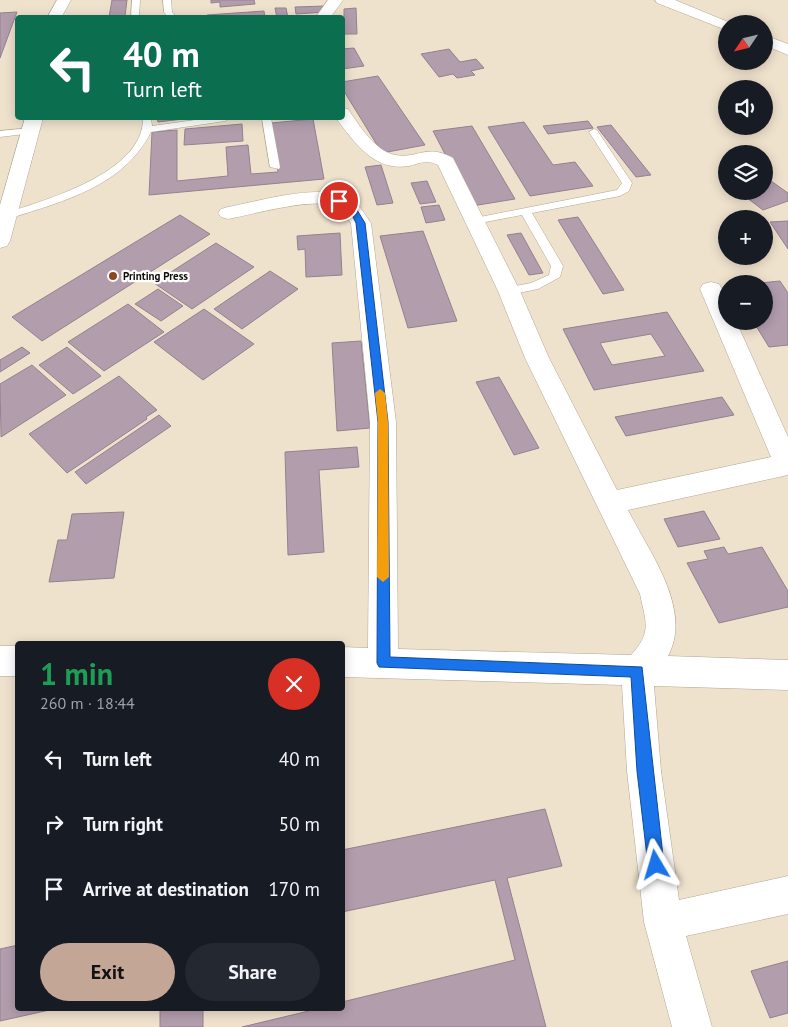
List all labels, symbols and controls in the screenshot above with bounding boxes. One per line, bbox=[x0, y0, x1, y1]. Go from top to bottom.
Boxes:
north arrow bbox=[718, 15, 772, 70]
map controls bbox=[718, 15, 773, 330]
text: 40 m bbox=[123, 31, 200, 77]
icon: left bbox=[40, 35, 105, 100]
text: Turn left bbox=[123, 75, 202, 103]
button: sound bbox=[718, 80, 773, 135]
button: layers bbox=[718, 145, 773, 200]
pin bbox=[318, 180, 360, 222]
icon: arrive bbox=[325, 187, 353, 215]
button: + bbox=[718, 210, 773, 265]
place label: Printing Press bbox=[123, 269, 188, 283]
marker: Printing Press bbox=[107, 270, 119, 282]
button: − bbox=[718, 275, 773, 330]
text: 1 min bbox=[40, 654, 113, 693]
button: close bbox=[268, 658, 320, 710]
text: 260 m · 18:44 bbox=[40, 693, 135, 713]
icon: left bbox=[40, 745, 68, 773]
text: Turn left bbox=[83, 747, 152, 771]
text: 40 m bbox=[279, 747, 320, 771]
icon: right bbox=[40, 810, 68, 838]
text: Turn right bbox=[83, 812, 163, 836]
text: 50 m bbox=[279, 812, 320, 836]
position arrow bbox=[629, 838, 681, 890]
icon: arrive bbox=[40, 875, 68, 903]
text: Arrive at destination bbox=[83, 877, 249, 901]
text: 170 m bbox=[268, 877, 320, 901]
button: Exit bbox=[40, 943, 175, 1001]
button: Share bbox=[185, 943, 320, 1001]

